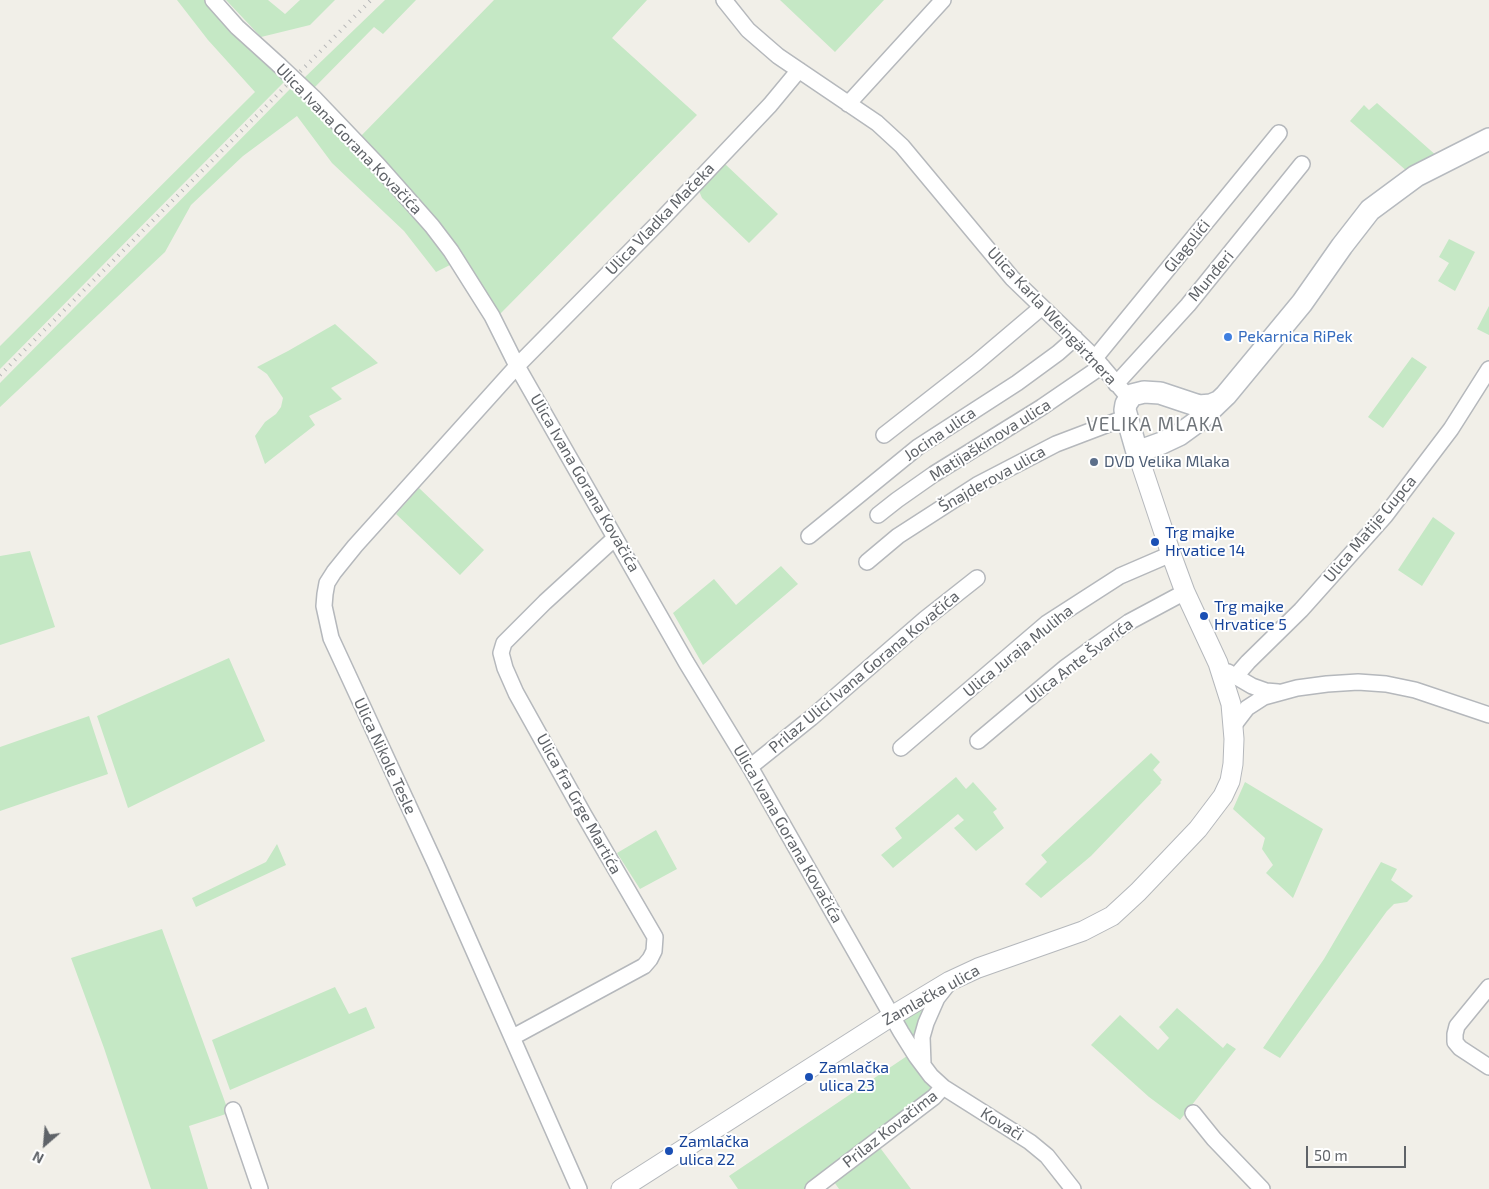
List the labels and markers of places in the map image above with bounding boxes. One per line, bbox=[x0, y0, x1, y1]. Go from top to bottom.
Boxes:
place label: Pekarnica RiPek bbox=[1238, 327, 1353, 347]
marker: Pekarnica RiPek bbox=[1222, 331, 1234, 343]
place label: DVD Velika Mlaka bbox=[1104, 452, 1230, 472]
marker: DVD Velika Mlaka bbox=[1088, 456, 1100, 468]
place label: Trg majke Hrvatice 14 bbox=[1165, 523, 1245, 561]
marker: Trg majke Hrvatice 14 bbox=[1149, 536, 1161, 548]
place label: Trg majke Hrvatice 5 bbox=[1214, 597, 1287, 635]
marker: Trg majke Hrvatice 5 bbox=[1198, 610, 1210, 622]
place label: Zamlačka ulica 23 bbox=[819, 1058, 889, 1096]
marker: Zamlačka ulica 23 bbox=[803, 1071, 815, 1083]
place label: Zamlačka ulica 22 bbox=[679, 1132, 749, 1170]
marker: Zamlačka ulica 22 bbox=[663, 1145, 675, 1157]

